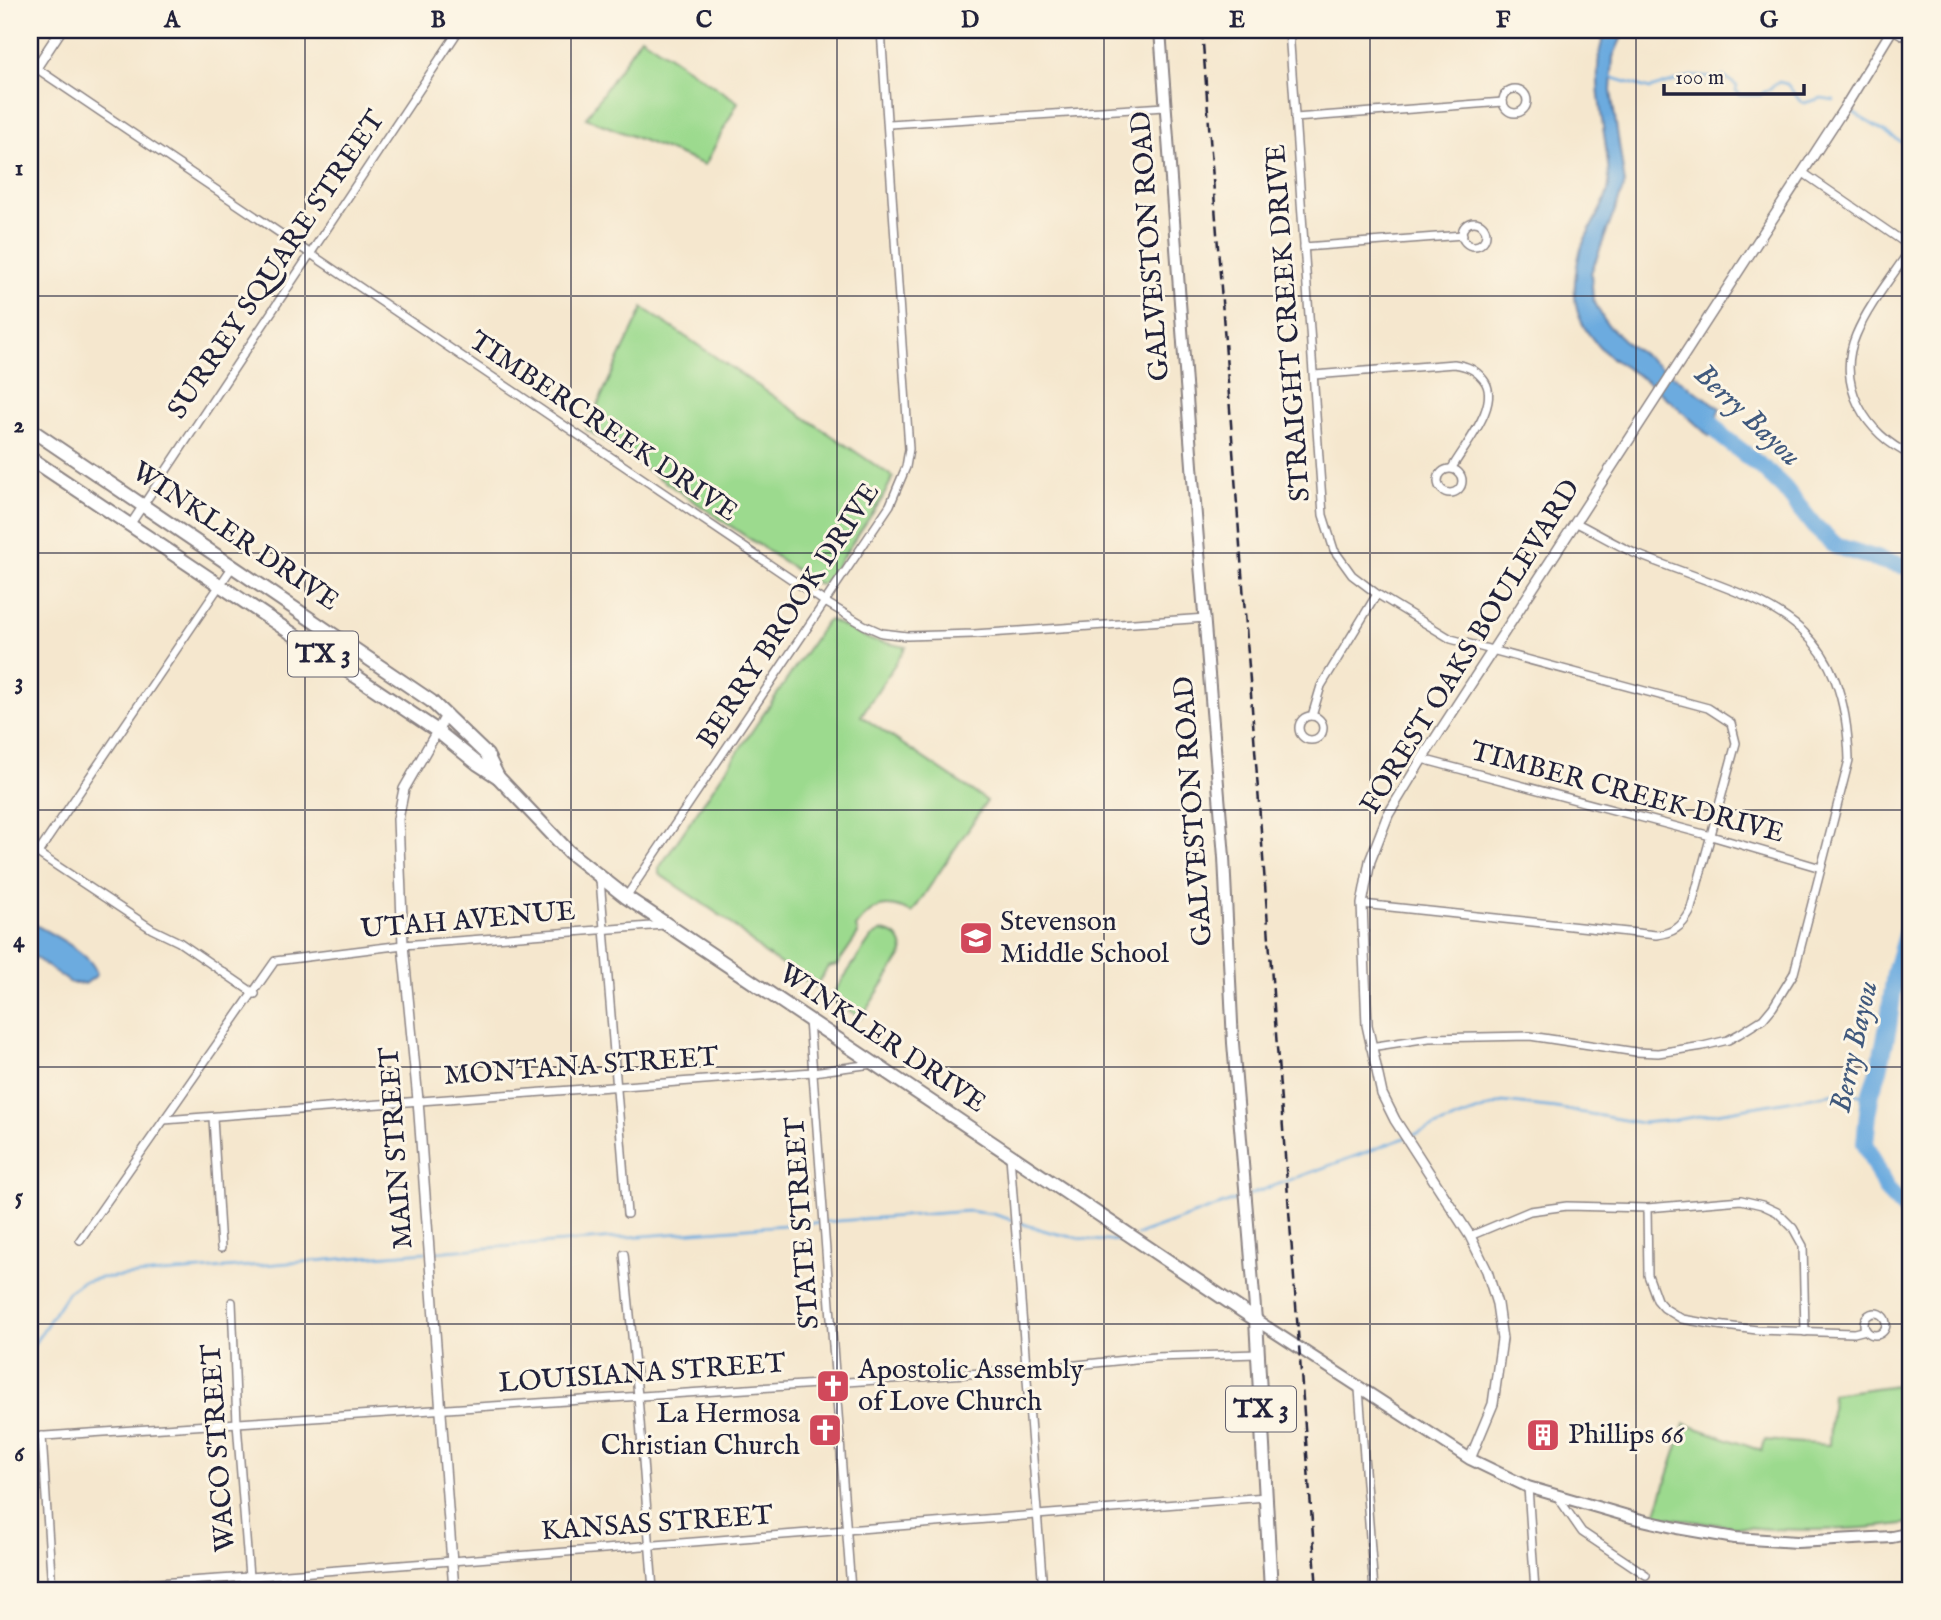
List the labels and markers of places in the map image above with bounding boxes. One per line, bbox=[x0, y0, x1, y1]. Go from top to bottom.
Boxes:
place label: Stevenson Middle School bbox=[1000, 905, 1169, 972]
school or university icon: Stevenson Middle School bbox=[957, 919, 995, 957]
place label: Apostolic Assembly of Love Church bbox=[857, 1353, 1084, 1420]
church icon: Apostolic Assembly of Love Church bbox=[814, 1367, 852, 1405]
place label: La Hermosa Christian Church bbox=[601, 1397, 801, 1464]
church icon: La Hermosa Christian Church bbox=[806, 1411, 844, 1449]
building icon: Phillips 66 bbox=[1524, 1416, 1562, 1454]
place label: Phillips 66 bbox=[1568, 1418, 1685, 1453]

